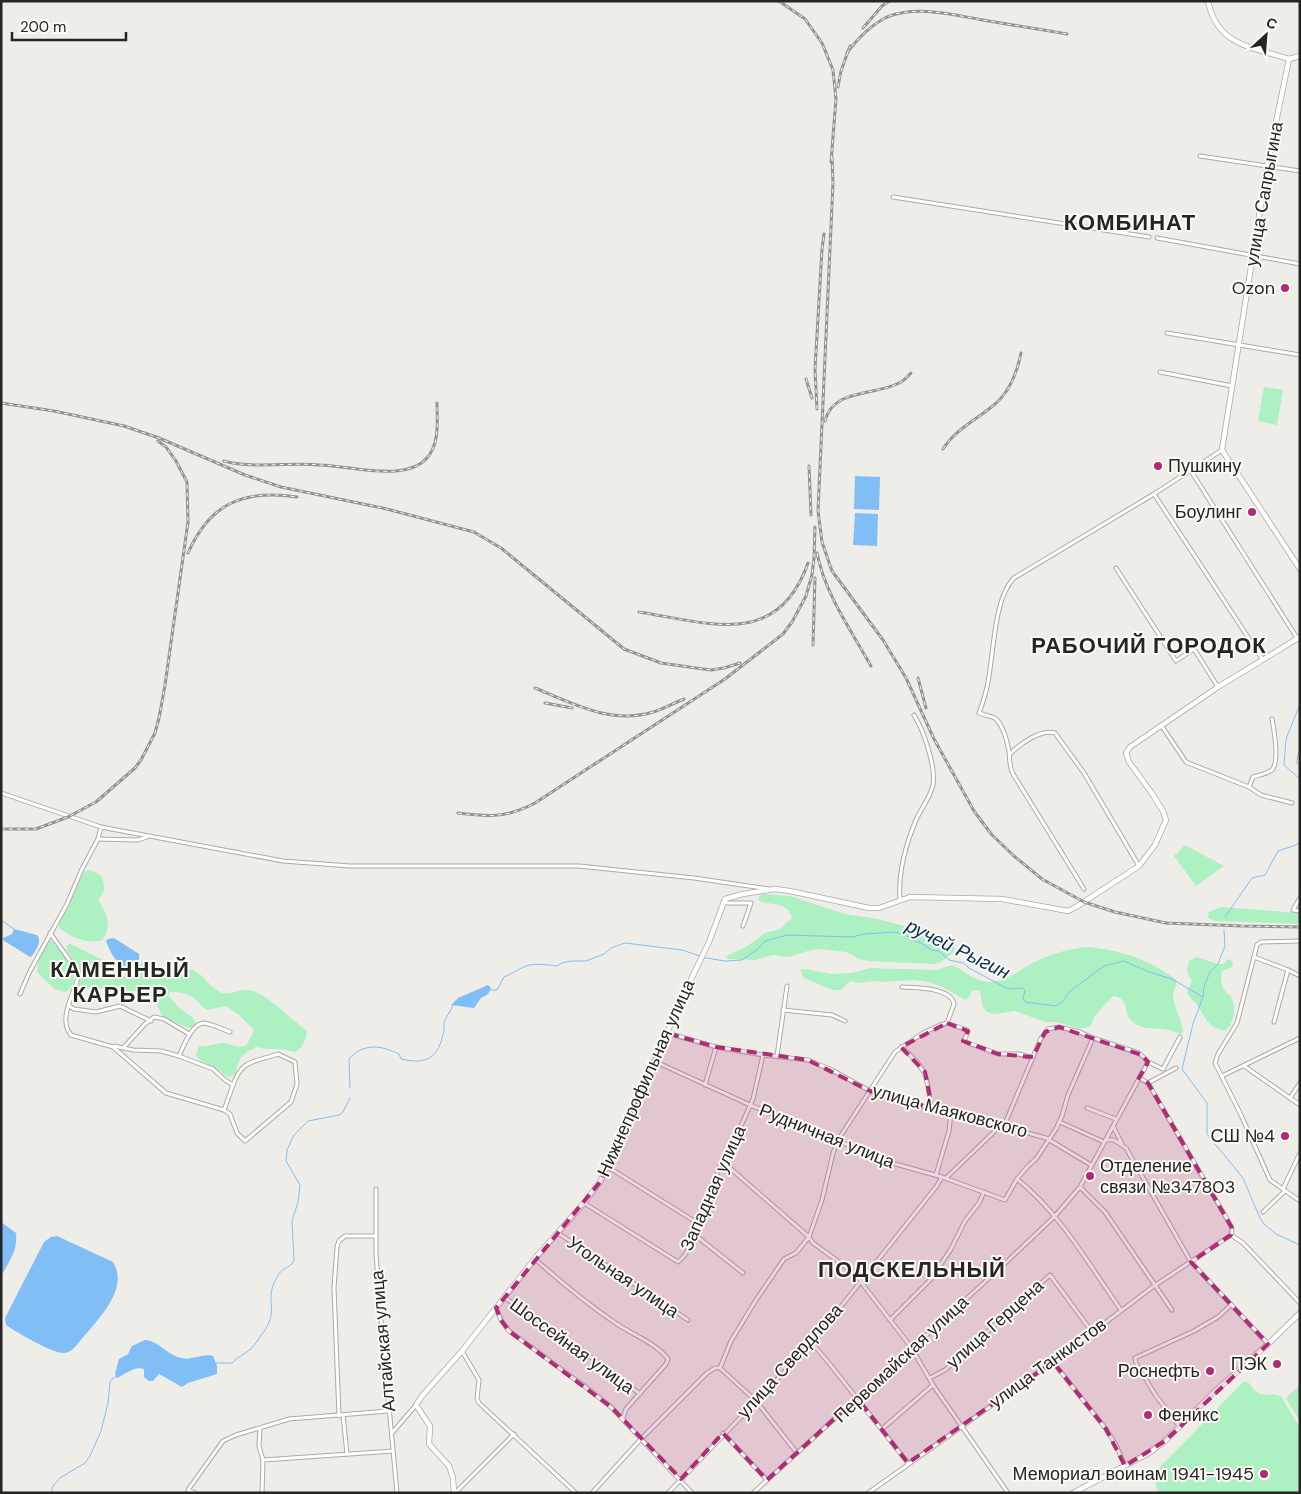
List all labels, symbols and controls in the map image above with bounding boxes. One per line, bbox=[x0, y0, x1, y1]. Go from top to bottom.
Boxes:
scale bar bbox=[12, 10, 126, 42]
north arrow bbox=[1241, 10, 1291, 60]
text: С bbox=[1263, 13, 1280, 34]
text: 200 m bbox=[20, 17, 66, 37]
street label: улица Сапрыгина bbox=[1239, 119, 1289, 268]
district label: КОМБИНАТ bbox=[1064, 208, 1196, 237]
place label: Ozon bbox=[1232, 276, 1275, 300]
marker: Ozon bbox=[1279, 282, 1291, 294]
place label: Пушкину bbox=[1168, 454, 1241, 478]
marker: Пушкину bbox=[1152, 460, 1164, 472]
place label: Боулинг bbox=[1175, 500, 1242, 524]
marker: Боулинг bbox=[1246, 506, 1258, 518]
district label: РАБОЧИЙ ГОРОДОК bbox=[1031, 631, 1267, 660]
water label: ручей Рыгин bbox=[901, 913, 1015, 985]
district label: КАМЕННЫЙ КАРЬЕР bbox=[50, 955, 190, 1009]
street label: Нижнепрофильная улица bbox=[592, 975, 701, 1180]
street label: улица Маяковского bbox=[870, 1079, 1030, 1143]
street label: Рудничная улица bbox=[756, 1098, 899, 1175]
street label: Западная улица bbox=[675, 1121, 752, 1255]
place label: СШ №4 bbox=[1210, 1124, 1275, 1148]
marker: СШ №4 bbox=[1279, 1130, 1291, 1142]
place label: Отделение связи №347803 bbox=[1100, 1154, 1235, 1199]
marker: Отделение связи №347803 bbox=[1084, 1170, 1096, 1182]
street label: Угольная улица bbox=[562, 1231, 685, 1324]
district label: ПОДСКЕЛЬНЫЙ bbox=[818, 1255, 1006, 1284]
street label: Алтайская улица bbox=[365, 1268, 401, 1413]
street label: улица Герцена bbox=[941, 1273, 1049, 1374]
street label: Первомайская улица bbox=[828, 1290, 974, 1428]
street label: Шоссейная улица bbox=[505, 1293, 640, 1400]
street label: улица Свердлова bbox=[732, 1298, 849, 1424]
street label: улица Танкистов bbox=[985, 1312, 1111, 1414]
place label: ПЭК bbox=[1231, 1352, 1268, 1376]
marker: ПЭК bbox=[1271, 1358, 1283, 1370]
place label: Роснефть bbox=[1118, 1359, 1200, 1383]
marker: Роснефть bbox=[1204, 1365, 1216, 1377]
place label: Феникс bbox=[1158, 1403, 1219, 1427]
marker: Феникс bbox=[1142, 1409, 1154, 1421]
place label: Мемориал воинам 1941-1945 bbox=[1012, 1462, 1254, 1486]
marker: Мемориал воинам 1941-1945 bbox=[1258, 1468, 1270, 1480]

